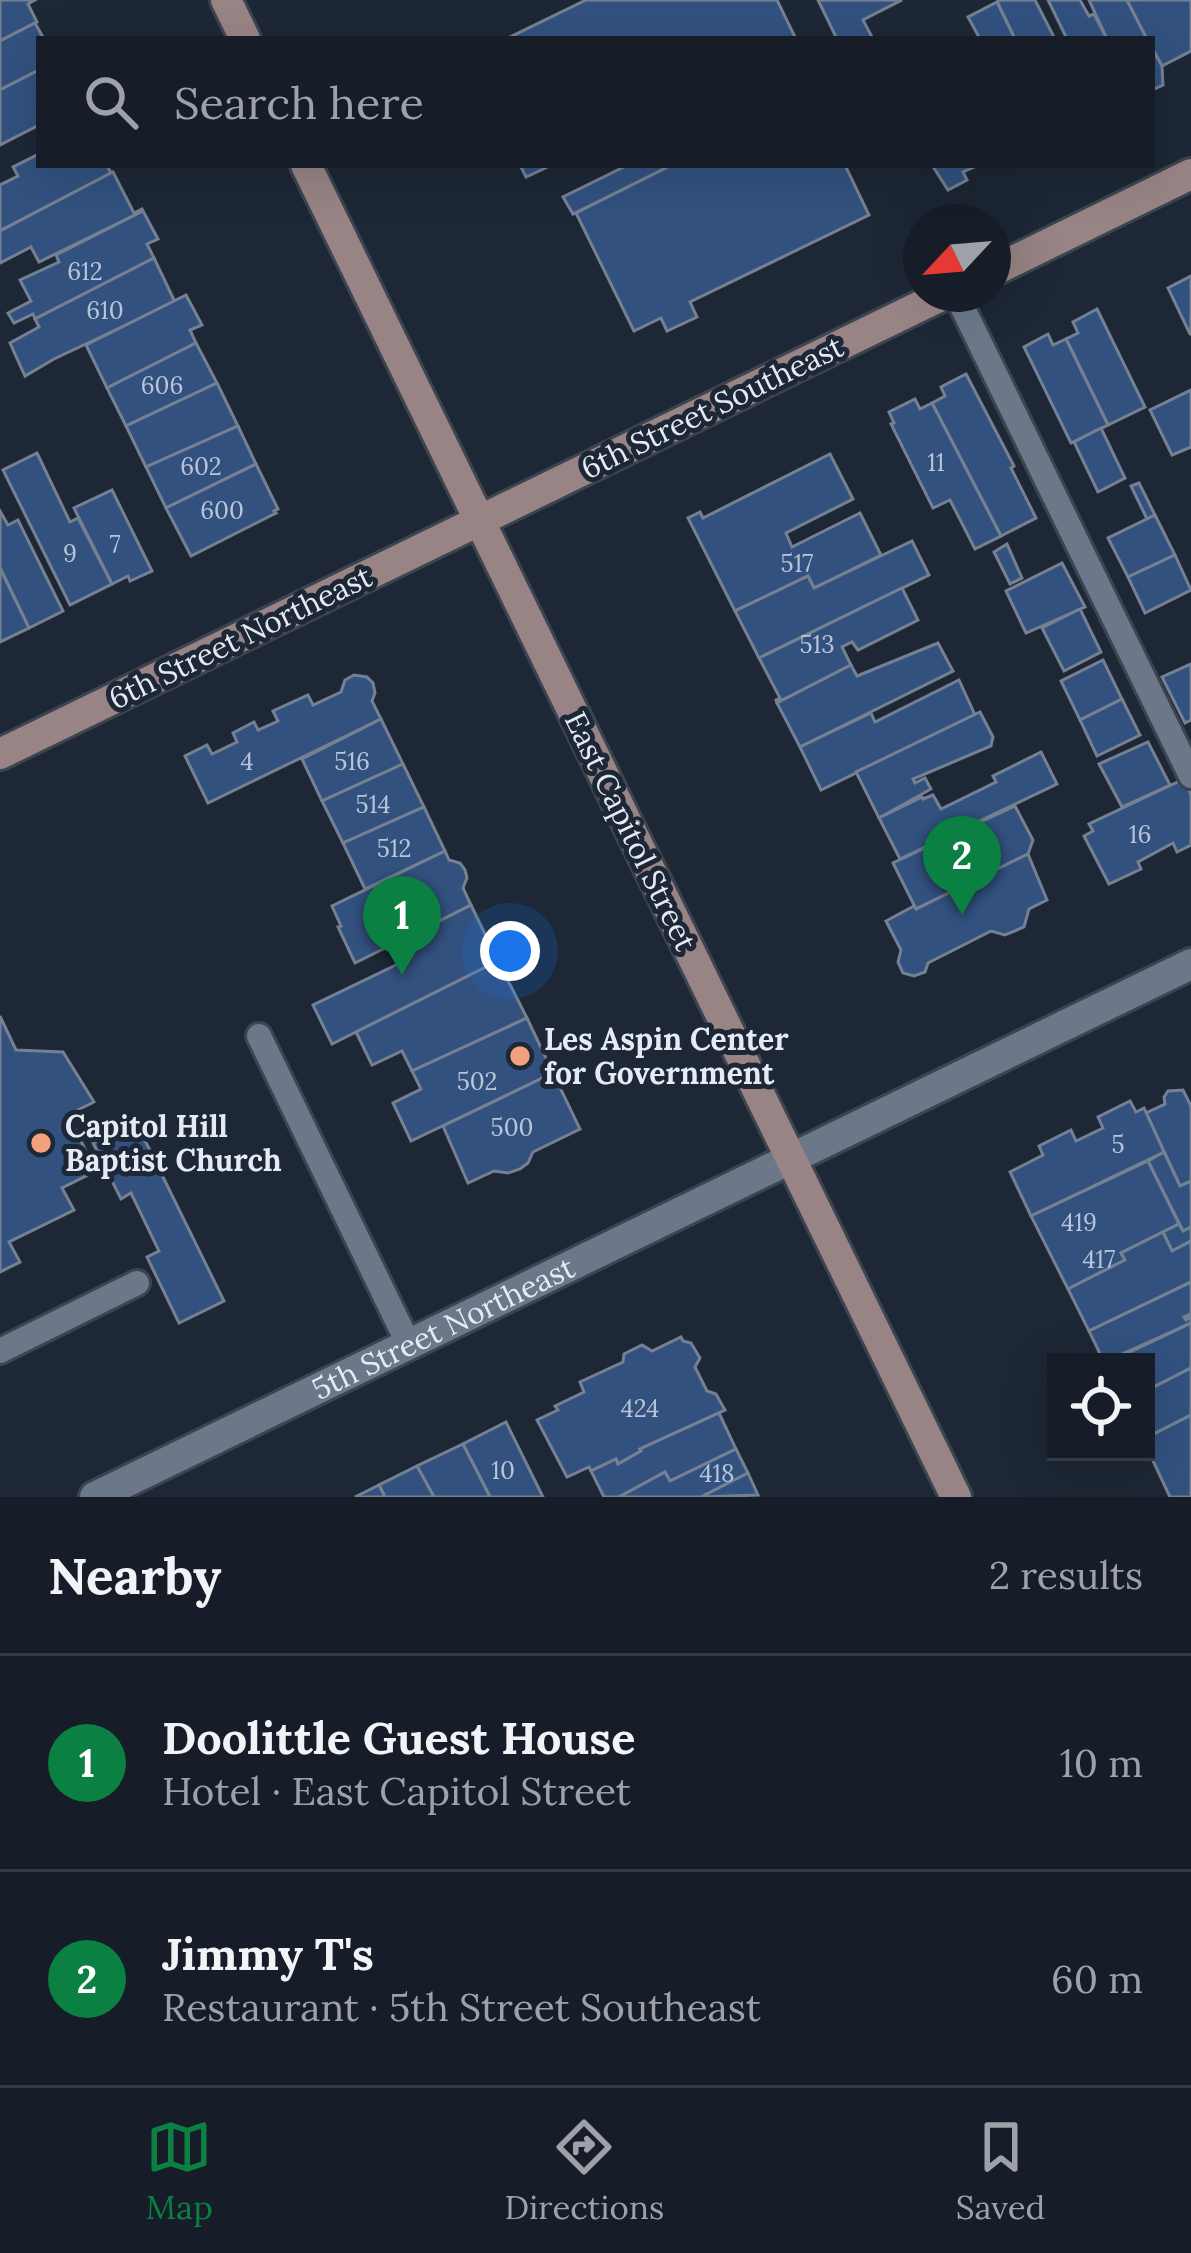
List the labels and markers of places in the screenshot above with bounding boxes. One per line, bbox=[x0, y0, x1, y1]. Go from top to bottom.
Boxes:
pin: 2 bbox=[923, 816, 1001, 915]
pin: 1 bbox=[363, 876, 441, 975]
place label: Les Aspin Center for Government bbox=[544, 1020, 789, 1092]
marker: Les Aspin Center for Government bbox=[507, 1043, 533, 1069]
place label: Capitol Hill Baptist Church bbox=[65, 1107, 282, 1179]
marker: Capitol Hill Baptist Church bbox=[28, 1130, 54, 1156]

